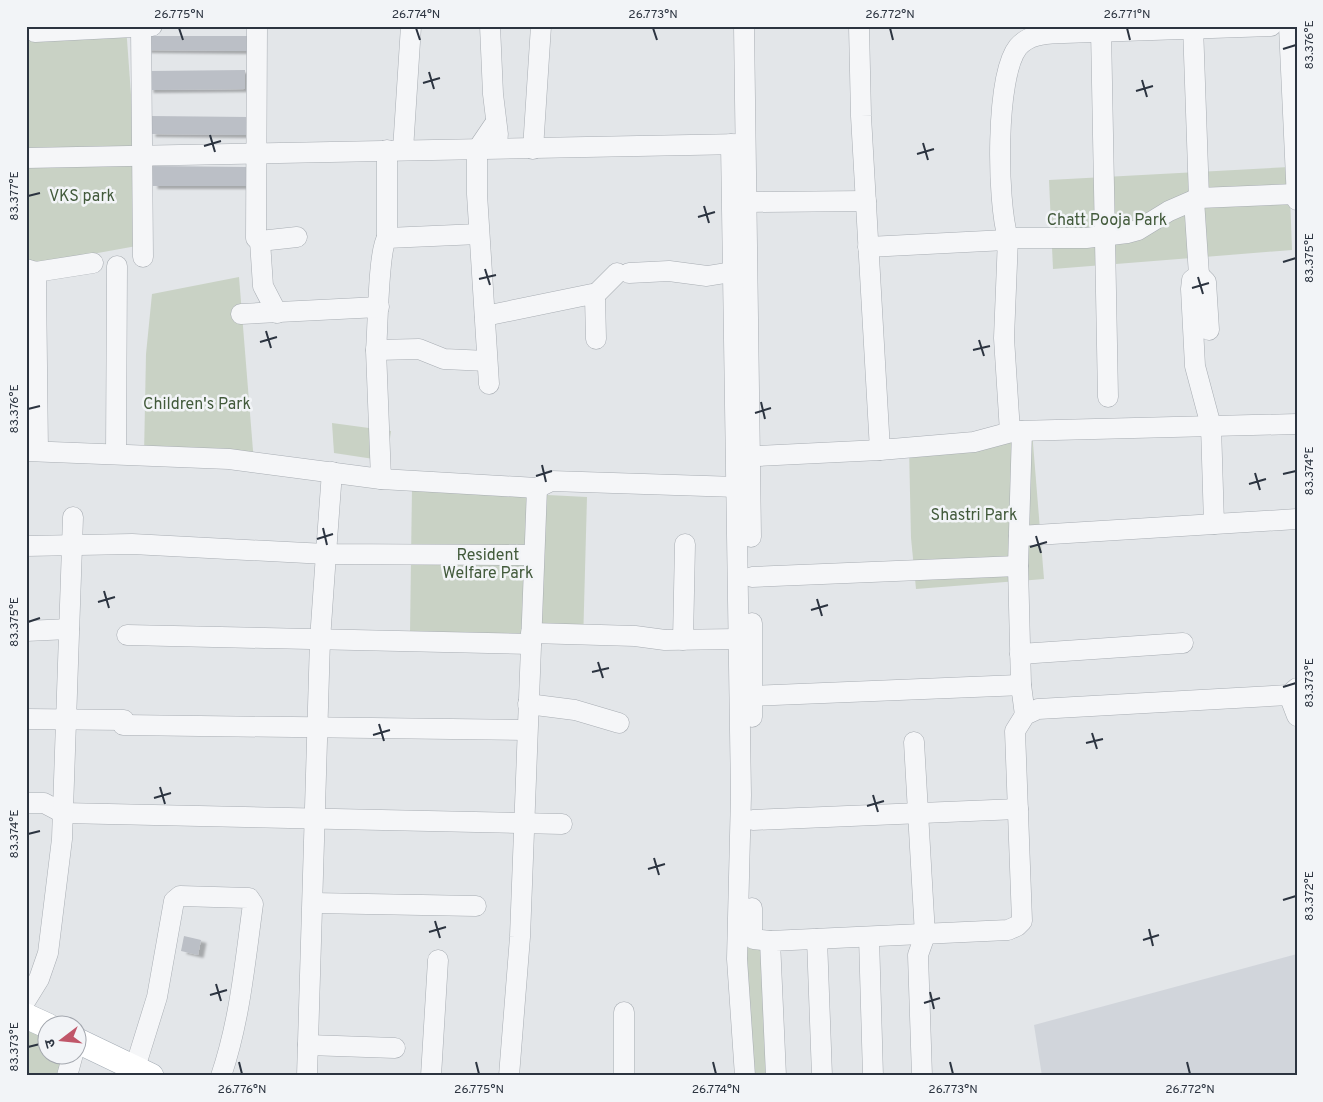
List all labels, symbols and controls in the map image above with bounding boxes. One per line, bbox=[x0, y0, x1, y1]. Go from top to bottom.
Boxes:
text: 26.775°N bbox=[154, 7, 204, 23]
text: 26.774°N bbox=[392, 7, 440, 23]
text: 26.773°N bbox=[628, 7, 678, 23]
text: 26.772°N bbox=[865, 7, 915, 23]
text: 26.771°N bbox=[1103, 7, 1151, 23]
text: 83.376°E bbox=[1302, 20, 1318, 70]
text: 83.377°E bbox=[7, 171, 23, 221]
park label: VKS park bbox=[49, 187, 115, 207]
park label: Chatt Pooja Park bbox=[1047, 211, 1167, 231]
text: 83.375°E bbox=[1302, 233, 1318, 283]
text: 83.376°E bbox=[7, 384, 23, 434]
park label: Children's Park bbox=[143, 395, 251, 415]
text: 83.374°E bbox=[1302, 447, 1318, 495]
park label: Shastri Park bbox=[931, 506, 1017, 526]
park label: Resident Welfare Park bbox=[442, 546, 534, 584]
text: 83.375°E bbox=[7, 597, 23, 647]
text: 83.373°E bbox=[1302, 658, 1318, 708]
text: 83.374°E bbox=[7, 810, 23, 858]
text: 83.372°E bbox=[1302, 871, 1318, 921]
north arrow bbox=[38, 1014, 88, 1064]
text: 83.373°E bbox=[7, 1022, 23, 1072]
text: उ bbox=[41, 1036, 60, 1049]
text: 26.776°N bbox=[218, 1082, 266, 1098]
text: 26.775°N bbox=[454, 1082, 504, 1098]
text: 26.774°N bbox=[692, 1082, 740, 1098]
text: 26.773°N bbox=[928, 1082, 978, 1098]
text: 26.772°N bbox=[1165, 1082, 1215, 1098]

